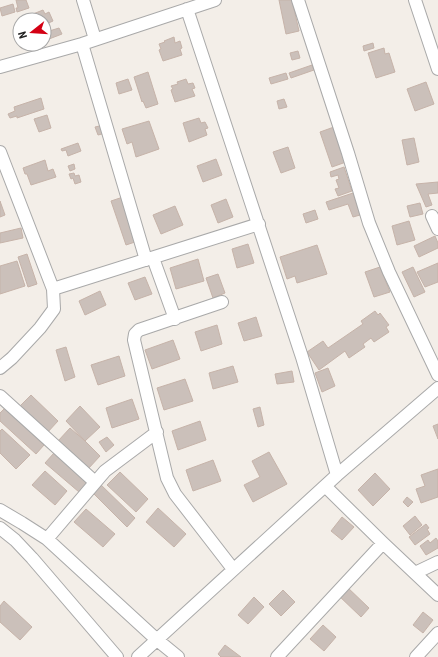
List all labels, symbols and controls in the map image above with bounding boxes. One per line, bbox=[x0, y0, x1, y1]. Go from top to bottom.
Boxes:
north arrow bbox=[12, 12, 52, 52]
text: N bbox=[16, 29, 30, 40]

